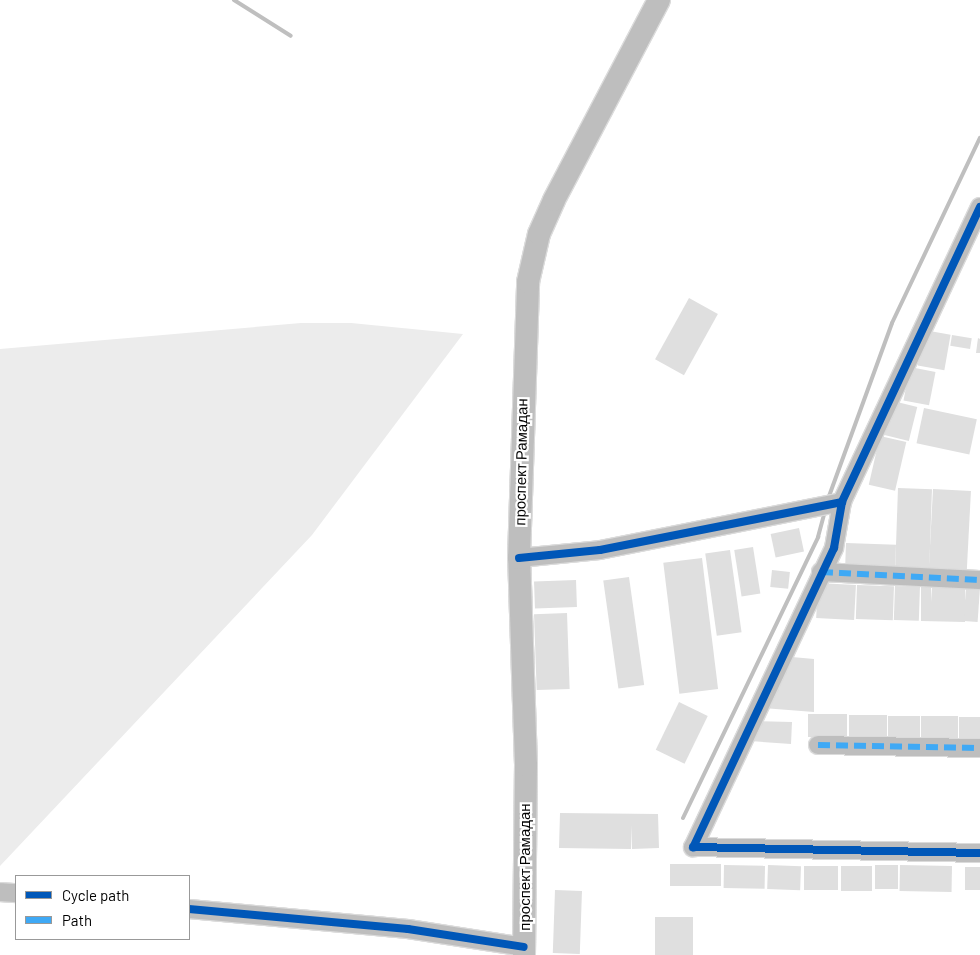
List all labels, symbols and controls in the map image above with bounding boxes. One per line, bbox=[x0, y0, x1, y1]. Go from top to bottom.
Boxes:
street label: проспект Рамадан bbox=[511, 398, 531, 526]
street label: проспект Рамадан bbox=[516, 803, 534, 931]
legend bbox=[15, 875, 190, 940]
text: Cycle path bbox=[62, 886, 129, 904]
text: Path bbox=[62, 911, 92, 929]

